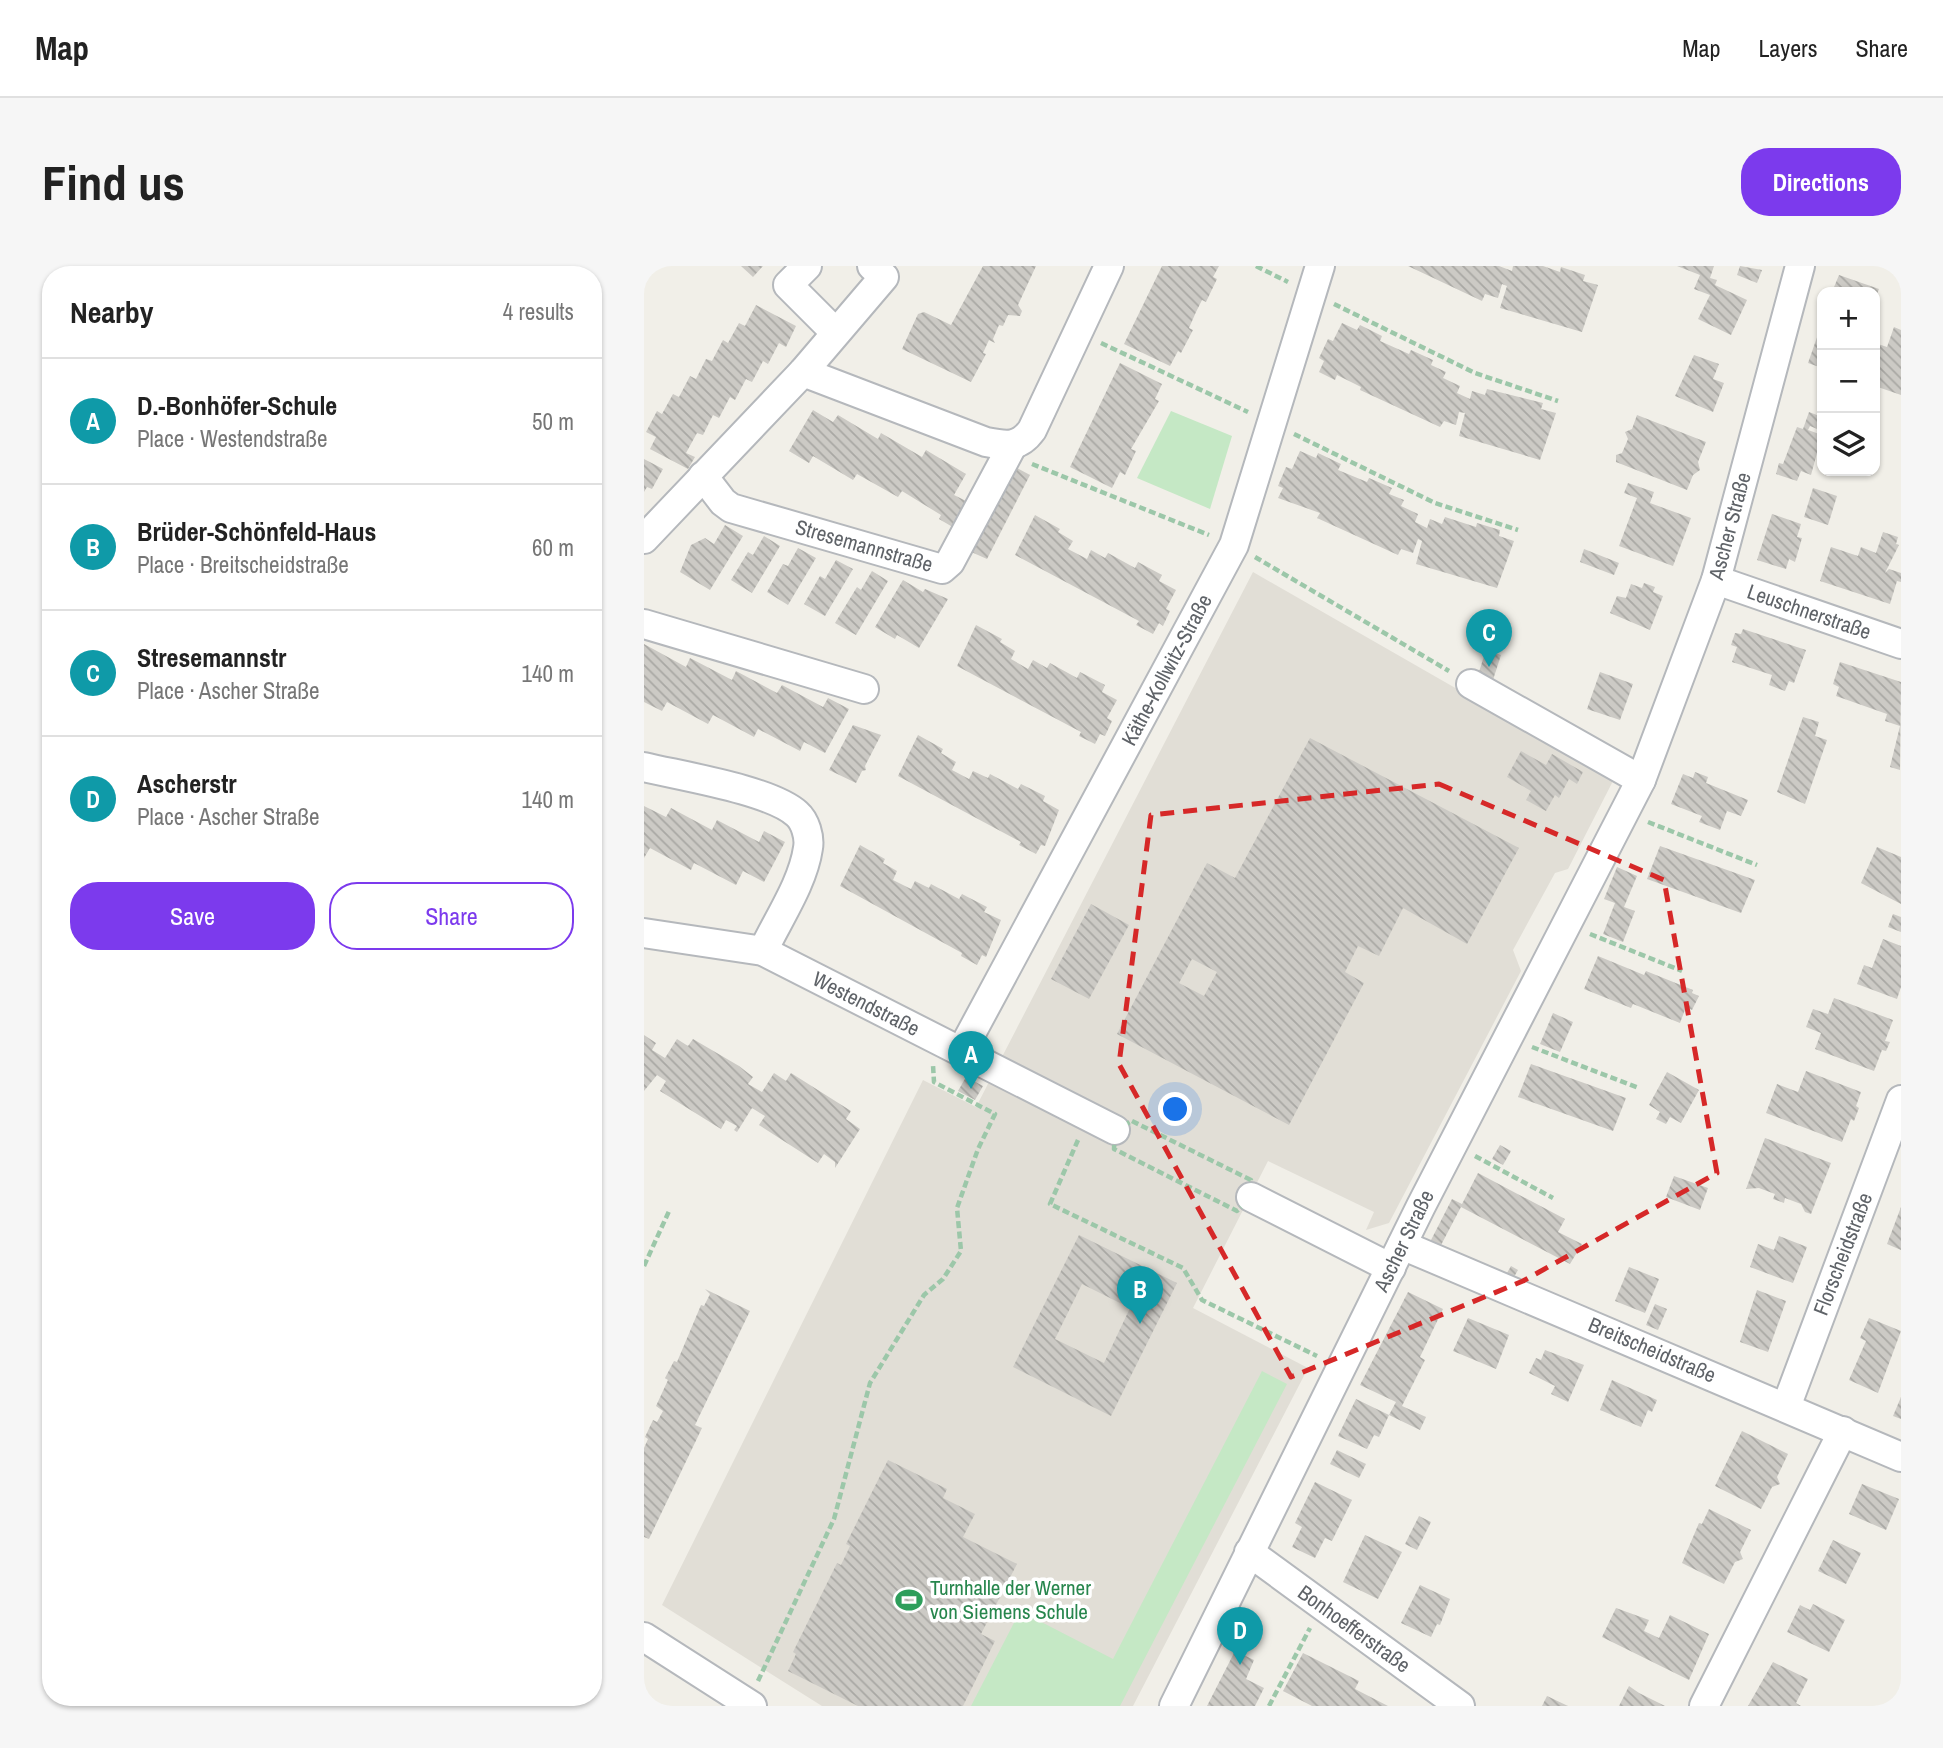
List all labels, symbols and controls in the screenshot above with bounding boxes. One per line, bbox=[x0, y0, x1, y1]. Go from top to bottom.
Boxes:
text: Map bbox=[35, 26, 89, 70]
text: Map bbox=[1682, 32, 1720, 64]
text: Layers bbox=[1758, 32, 1817, 64]
text: Share bbox=[1855, 32, 1908, 64]
button: Directions bbox=[1741, 148, 1901, 216]
text: Find us bbox=[42, 149, 185, 215]
map controls bbox=[1817, 287, 1880, 476]
button: + bbox=[1817, 287, 1880, 350]
text: Nearby bbox=[70, 292, 153, 332]
text: 4 results bbox=[503, 296, 574, 327]
button: − bbox=[1817, 350, 1880, 413]
text: D.-Bonhöfer-Schule bbox=[137, 388, 337, 423]
text: A bbox=[86, 406, 100, 437]
text: 50 m bbox=[532, 406, 574, 437]
button: layers bbox=[1817, 413, 1880, 476]
text: Place · Westendstraße bbox=[137, 423, 327, 454]
street label: Ascher Straße bbox=[1701, 469, 1758, 584]
street label: Stresemannstraße bbox=[792, 512, 936, 579]
text: Brüder-Schönfeld-Haus bbox=[137, 514, 376, 549]
text: B bbox=[86, 532, 100, 563]
text: 60 m bbox=[532, 532, 574, 563]
text: Place · Breitscheidstraße bbox=[137, 549, 349, 580]
street label: Leuschnerstraße bbox=[1743, 577, 1875, 646]
street label: Käthe-Kollwitz-Straße bbox=[1114, 589, 1219, 751]
pin: C bbox=[1466, 609, 1512, 667]
text: Stresemannstr bbox=[137, 640, 286, 675]
text: C bbox=[86, 658, 100, 689]
text: 140 m bbox=[522, 658, 574, 689]
text: Place · Ascher Straße bbox=[137, 675, 319, 706]
text: Ascherstr bbox=[137, 766, 237, 801]
text: D bbox=[86, 784, 100, 815]
text: 140 m bbox=[522, 784, 574, 815]
text: Place · Ascher Straße bbox=[137, 801, 319, 832]
button: Save bbox=[70, 882, 315, 950]
button: Share bbox=[329, 882, 574, 950]
street label: Westendstraße bbox=[808, 964, 925, 1043]
pin: A bbox=[948, 1031, 994, 1089]
your location bbox=[1158, 1092, 1192, 1126]
street label: Ascher Straße bbox=[1366, 1185, 1441, 1297]
street label: Florscheidstraße bbox=[1806, 1188, 1879, 1319]
pin: B bbox=[1117, 1266, 1163, 1324]
street label: Breitscheidstraße bbox=[1584, 1310, 1720, 1389]
place label: Turnhalle der Werner von Siemens Schule bbox=[930, 1573, 1091, 1626]
street label: Bonhoefferstraße bbox=[1292, 1578, 1417, 1679]
sports icon: Turnhalle der Werner von Siemens Schule bbox=[894, 1585, 924, 1615]
pin: D bbox=[1217, 1607, 1263, 1665]

